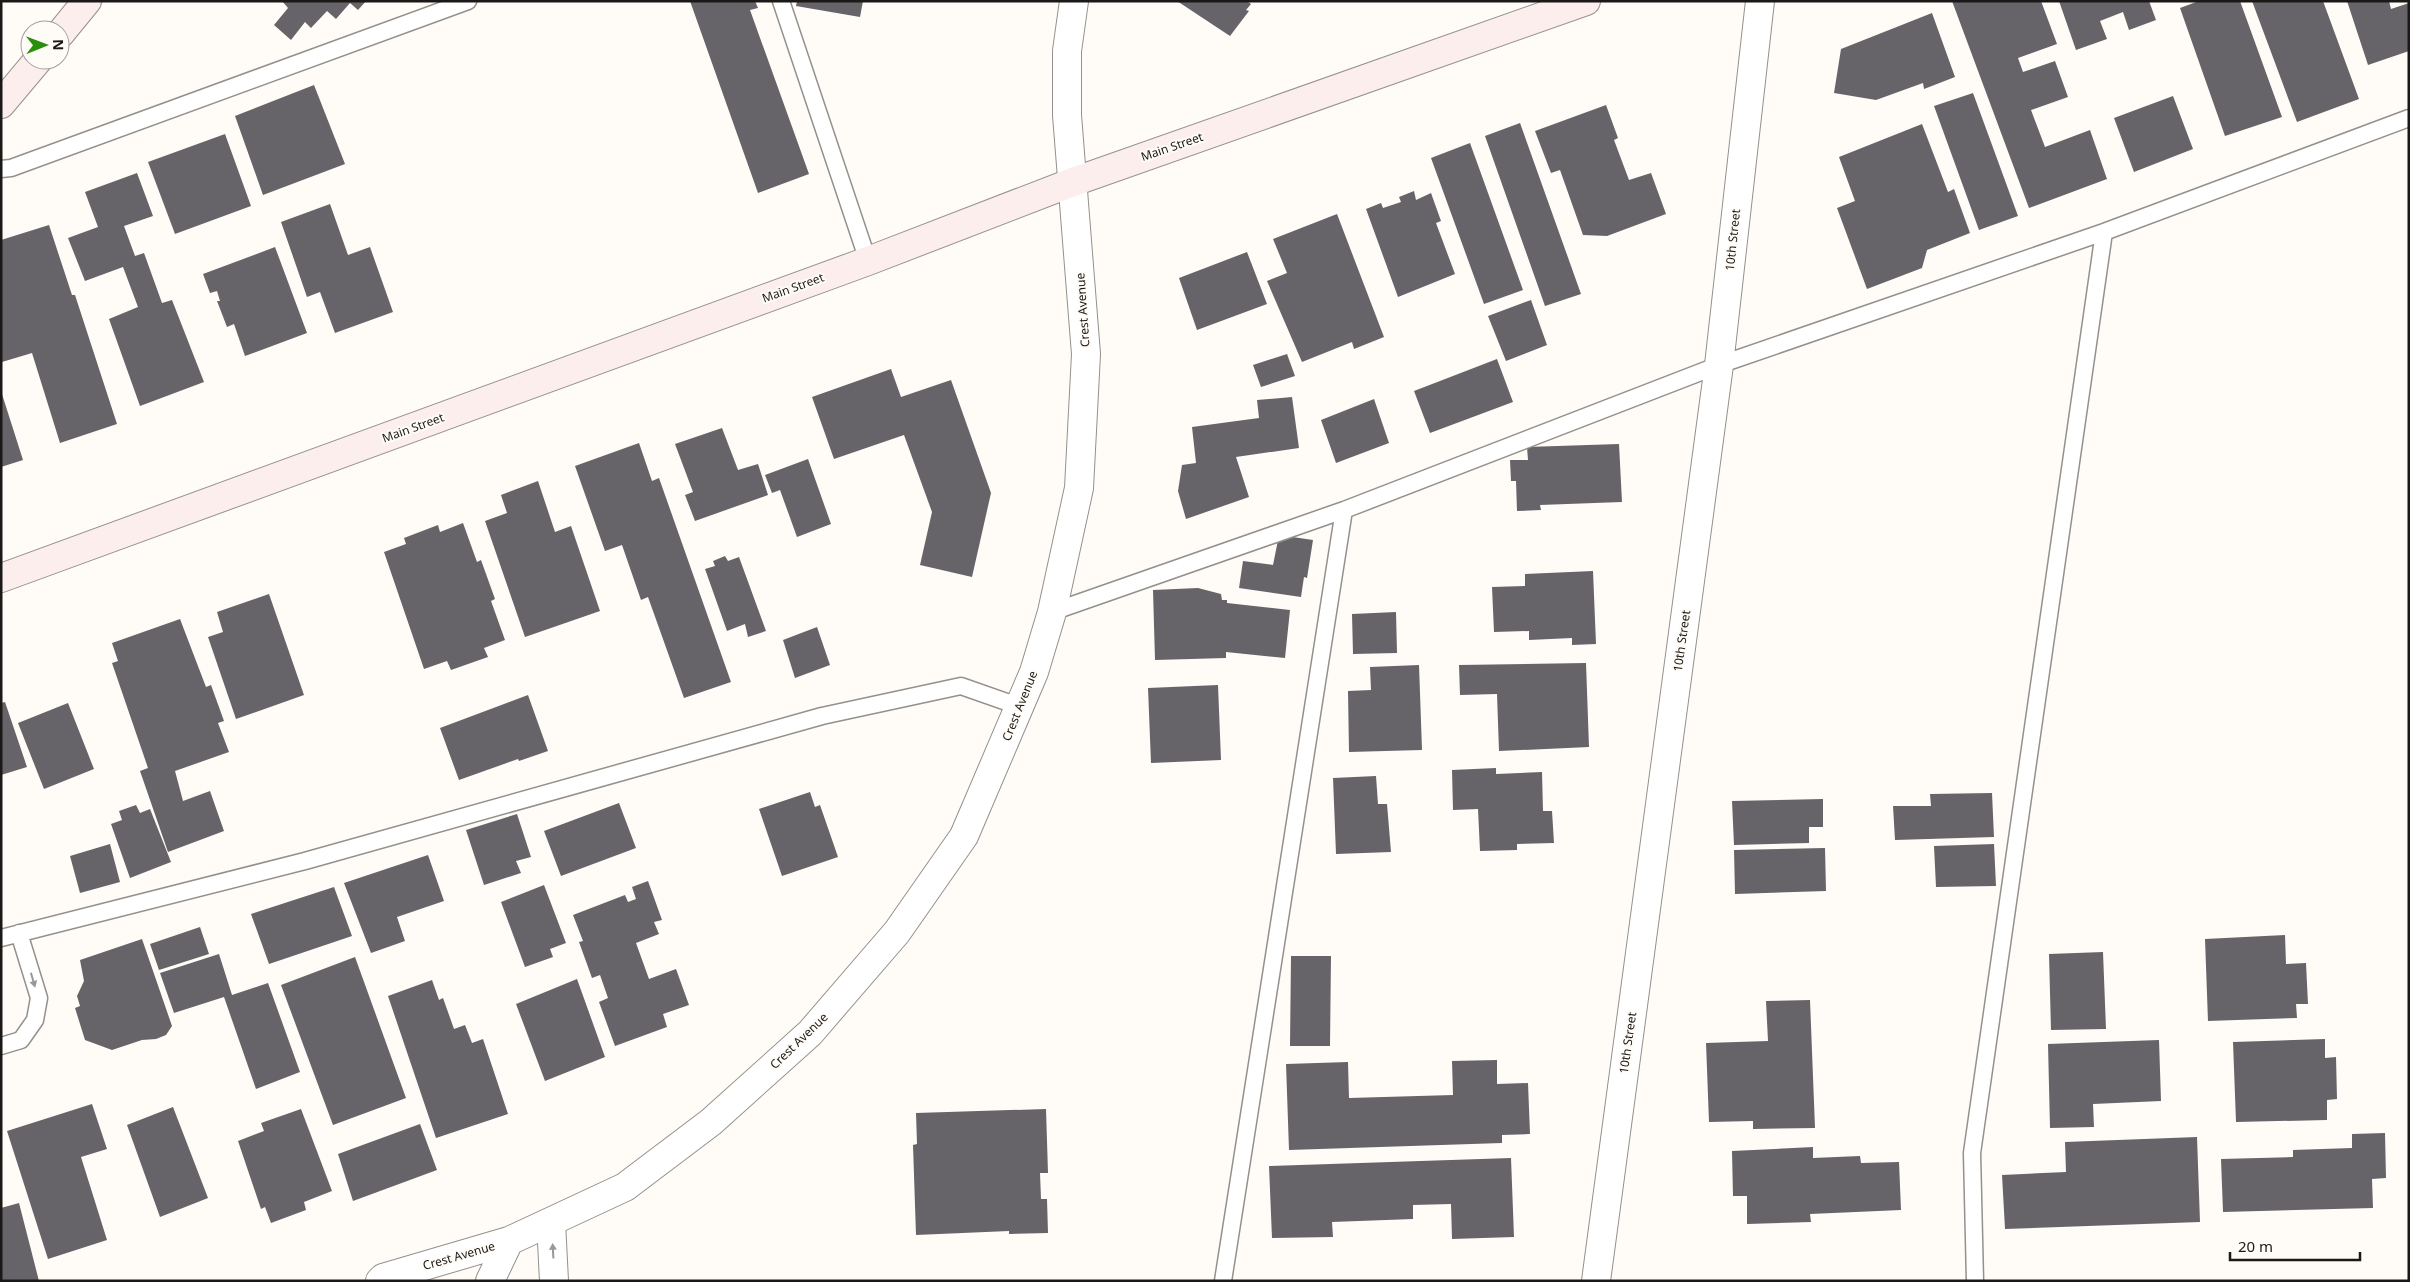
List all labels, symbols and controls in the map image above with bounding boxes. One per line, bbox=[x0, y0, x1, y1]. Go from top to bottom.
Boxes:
north arrow bbox=[20, 20, 70, 70]
text: N bbox=[49, 39, 68, 51]
street label: Main Street bbox=[1138, 128, 1206, 165]
street label: 10th Street bbox=[1721, 208, 1744, 272]
street label: Main Street bbox=[759, 268, 827, 307]
street label: Crest Avenue bbox=[1071, 272, 1094, 348]
street label: Main Street bbox=[379, 408, 447, 447]
street label: 10th Street bbox=[1669, 608, 1694, 673]
street label: Crest Avenue bbox=[998, 668, 1041, 743]
one-way arrow bbox=[30, 973, 38, 988]
street label: Crest Avenue bbox=[766, 1009, 831, 1073]
street label: 10th Street bbox=[1615, 1010, 1640, 1075]
scale bar bbox=[2230, 1230, 2360, 1262]
text: 20 m bbox=[2238, 1236, 2273, 1256]
street label: Crest Avenue bbox=[421, 1237, 497, 1274]
one-way arrow bbox=[548, 1243, 556, 1259]

